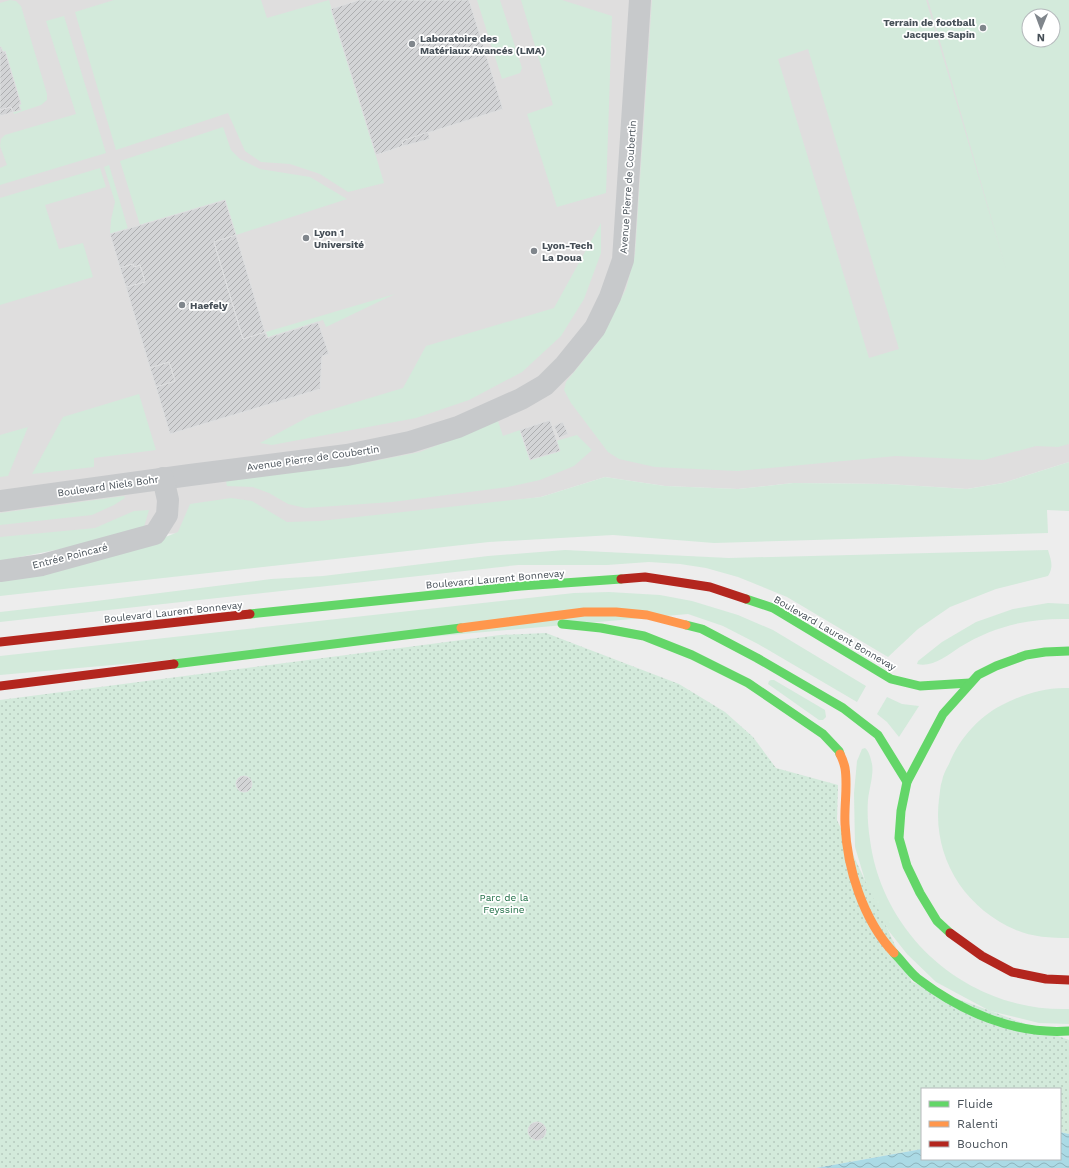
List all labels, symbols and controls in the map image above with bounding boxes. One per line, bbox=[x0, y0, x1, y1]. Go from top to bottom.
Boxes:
north arrow bbox=[1021, 8, 1061, 48]
place label: Terrain de football Jacques Sapin bbox=[883, 17, 976, 40]
marker: Terrain de football Jacques Sapin bbox=[978, 23, 988, 33]
text: N bbox=[1037, 31, 1045, 44]
place label: Laboratoire des Matériaux Avancés (LMA) bbox=[420, 33, 545, 56]
marker: Laboratoire des Matériaux Avancés (LMA) bbox=[407, 39, 417, 49]
street label: Avenue Pierre de Coubertin bbox=[618, 120, 638, 254]
place label: Lyon 1 Université bbox=[314, 227, 364, 250]
marker: Lyon 1 Université bbox=[301, 233, 311, 243]
place label: Lyon-Tech La Doua bbox=[542, 240, 593, 263]
marker: Lyon-Tech La Doua bbox=[529, 246, 539, 256]
marker: Haefely bbox=[177, 300, 187, 310]
place label: Haefely bbox=[190, 300, 228, 311]
street label: Avenue Pierre de Coubertin bbox=[246, 443, 380, 473]
street label: Boulevard Niels Bohr bbox=[57, 473, 159, 499]
street label: Entrée Poincaré bbox=[31, 541, 109, 571]
street label: Boulevard Laurent Bonnevay bbox=[425, 567, 566, 591]
street label: Boulevard Laurent Bonnevay bbox=[772, 593, 899, 673]
street label: Boulevard Laurent Bonnevay bbox=[103, 599, 244, 625]
park label: Parc de la Feyssine bbox=[480, 892, 529, 915]
legend bbox=[921, 1088, 1061, 1160]
text: Fluide bbox=[957, 1097, 993, 1111]
text: Ralenti bbox=[957, 1117, 998, 1131]
text: Bouchon bbox=[957, 1137, 1008, 1151]

